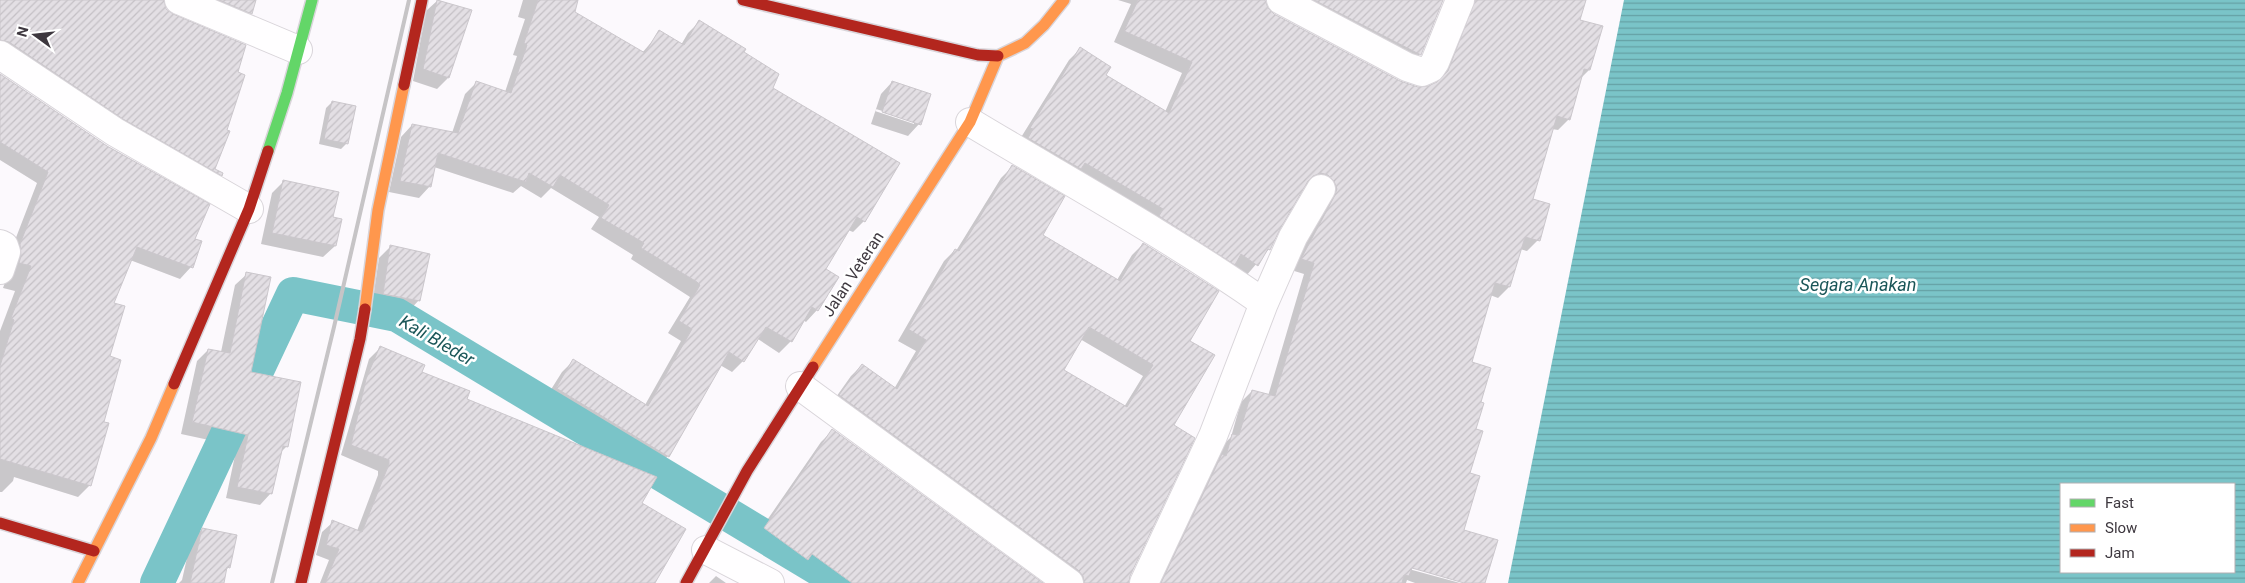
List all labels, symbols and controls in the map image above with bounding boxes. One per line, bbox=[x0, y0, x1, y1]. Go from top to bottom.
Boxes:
north arrow bbox=[10, 10, 60, 60]
text: N bbox=[13, 25, 31, 38]
street label: Jalan Veteran bbox=[818, 228, 888, 320]
water label: Segara Anakan bbox=[1800, 274, 1916, 295]
water label: Kali Bleder bbox=[396, 310, 479, 370]
legend bbox=[2060, 483, 2235, 573]
text: Fast bbox=[2105, 494, 2134, 512]
text: Slow bbox=[2105, 519, 2137, 537]
text: Jam bbox=[2105, 544, 2135, 562]

